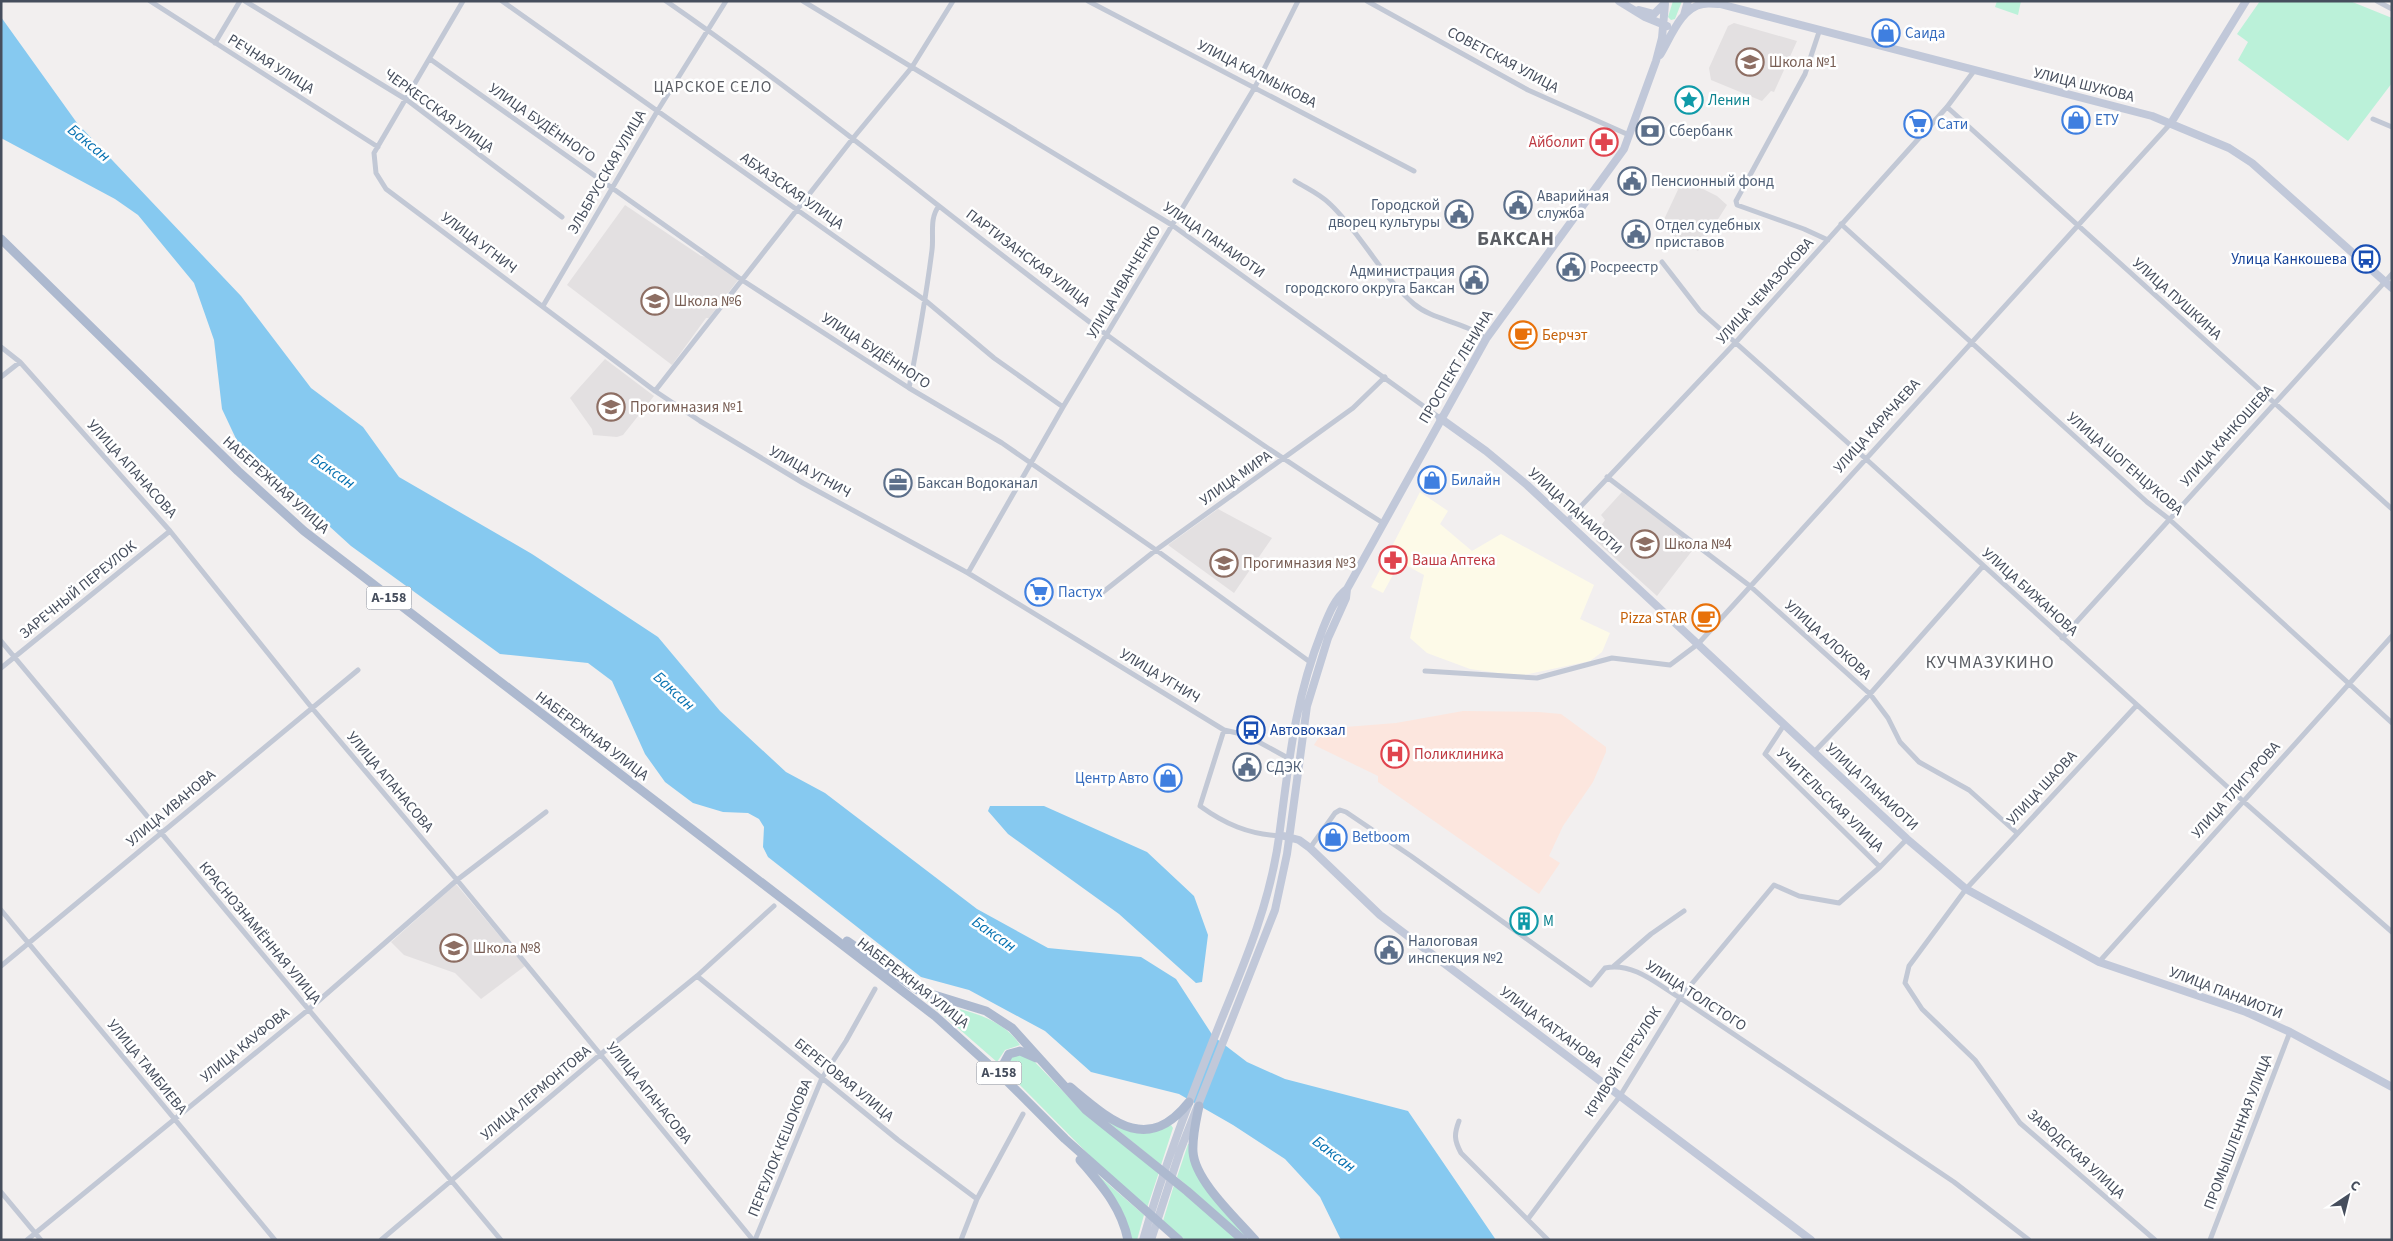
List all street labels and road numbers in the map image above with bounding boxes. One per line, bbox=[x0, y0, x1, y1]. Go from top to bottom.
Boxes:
street label: СОВЕТСКАЯ УЛИЦА bbox=[1444, 22, 1563, 99]
street label: РЕЧНАЯ УЛИЦА bbox=[224, 29, 319, 100]
street label: УЛИЦА КАЛМЫКОВА bbox=[1194, 35, 1321, 114]
street label: УЛИЦА ШУКОВА bbox=[2031, 62, 2137, 108]
street label: ЧЕРКЕССКАЯ УЛИЦА bbox=[380, 64, 499, 159]
street label: УЛИЦА БУДЁННОГО bbox=[484, 78, 600, 168]
street label: ЭЛЬБРУССКАЯ УЛИЦА bbox=[563, 105, 652, 238]
street label: АБХАЗСКАЯ УЛИЦА bbox=[736, 147, 849, 235]
street label: УЛИЦА ПАНАИОТИ bbox=[1159, 197, 1269, 283]
street label: ПАРТИЗАНСКАЯ УЛИЦА bbox=[961, 204, 1095, 312]
street label: УЛИЦА УГНИЧ bbox=[436, 207, 522, 279]
street label: УЛИЦА ИВАНЧЕНКО bbox=[1082, 221, 1166, 343]
street label: УЛИЦА ЧЕМАЗОКОВА bbox=[1712, 233, 1819, 349]
street label: УЛИЦА ПУШКИНА bbox=[2128, 253, 2227, 345]
street label: ПРОСПЕКТ ЛЕНИНА bbox=[1414, 306, 1499, 428]
street label: УЛИЦА БУДЁННОГО bbox=[817, 308, 935, 394]
street label: УЛИЦА КАРАЧАЕВА bbox=[1829, 374, 1926, 478]
street label: УЛИЦА КАНКОШЕВА bbox=[2176, 380, 2279, 491]
street label: УЛИЦА ШОГЕНЦУКОВА bbox=[2062, 408, 2188, 521]
street label: УЛИЦА АПАНАСОВА bbox=[82, 415, 182, 523]
street label: НАБЕРЕЖНАЯ УЛИЦА bbox=[218, 431, 335, 539]
street label: УЛИЦА УГНИЧ bbox=[765, 441, 855, 503]
street label: УЛИЦА МИРА bbox=[1196, 445, 1277, 511]
street label: УЛИЦА ПАНАИОТИ bbox=[1523, 463, 1627, 559]
street label: ЗАРЕЧНЫЙ ПЕРЕУЛОК bbox=[15, 536, 141, 644]
street label: УЛИЦА БИЖАНОВА bbox=[1977, 543, 2083, 641]
road number: А-158 bbox=[366, 586, 412, 610]
street label: УЛИЦА АЛОКОВА bbox=[1780, 595, 1877, 685]
street label: УЛИЦА УГНИЧ bbox=[1116, 644, 1204, 708]
street label: НАБЕРЕЖНАЯ УЛИЦА bbox=[531, 686, 654, 786]
street label: УЛИЦА АПАНАСОВА bbox=[342, 727, 439, 838]
street label: УЛИЦА ТЛИГУРОВА bbox=[2187, 736, 2286, 843]
street label: УЛИЦА ПАНАИОТИ bbox=[1821, 738, 1923, 836]
street label: УЧИТЕЛЬСКАЯ УЛИЦА bbox=[1772, 743, 1889, 857]
street label: УЛИЦА ШАОВА bbox=[2002, 746, 2083, 830]
street label: УЛИЦА ИВАНОВА bbox=[122, 764, 221, 852]
street label: КРАСНОЗНАМЁННАЯ УЛИЦА bbox=[194, 857, 327, 1010]
street label: НАБЕРЕЖНАЯ УЛИЦА bbox=[853, 933, 974, 1034]
street label: УЛИЦА ТОЛСТОГО bbox=[1641, 955, 1751, 1037]
street label: УЛИЦА ПАНАИОТИ bbox=[2166, 962, 2286, 1024]
street label: УЛИЦА КАТХАНОВА bbox=[1495, 982, 1607, 1073]
street label: УЛИЦА КАУФОВА bbox=[196, 1002, 295, 1087]
street label: КРИВОЙ ПЕРЕУЛОК bbox=[1579, 1003, 1667, 1121]
street label: УЛИЦА ТАМБИЕВА bbox=[102, 1015, 192, 1120]
street label: БЕРЕГОВАЯ УЛИЦА bbox=[790, 1033, 899, 1127]
street label: УЛИЦА АПАНАСОВА bbox=[601, 1038, 697, 1149]
street label: УЛИЦА ЛЕРМОНТОВА bbox=[476, 1040, 596, 1145]
street label: ПРОМЫШЛЕННАЯ УЛИЦА bbox=[2199, 1051, 2278, 1213]
road number: А-158 bbox=[976, 1062, 1022, 1084]
street label: ПЕРЕУЛОК КЕШОКОВА bbox=[743, 1075, 818, 1220]
street label: ЗАВОДСКАЯ УЛИЦА bbox=[2022, 1104, 2130, 1204]

